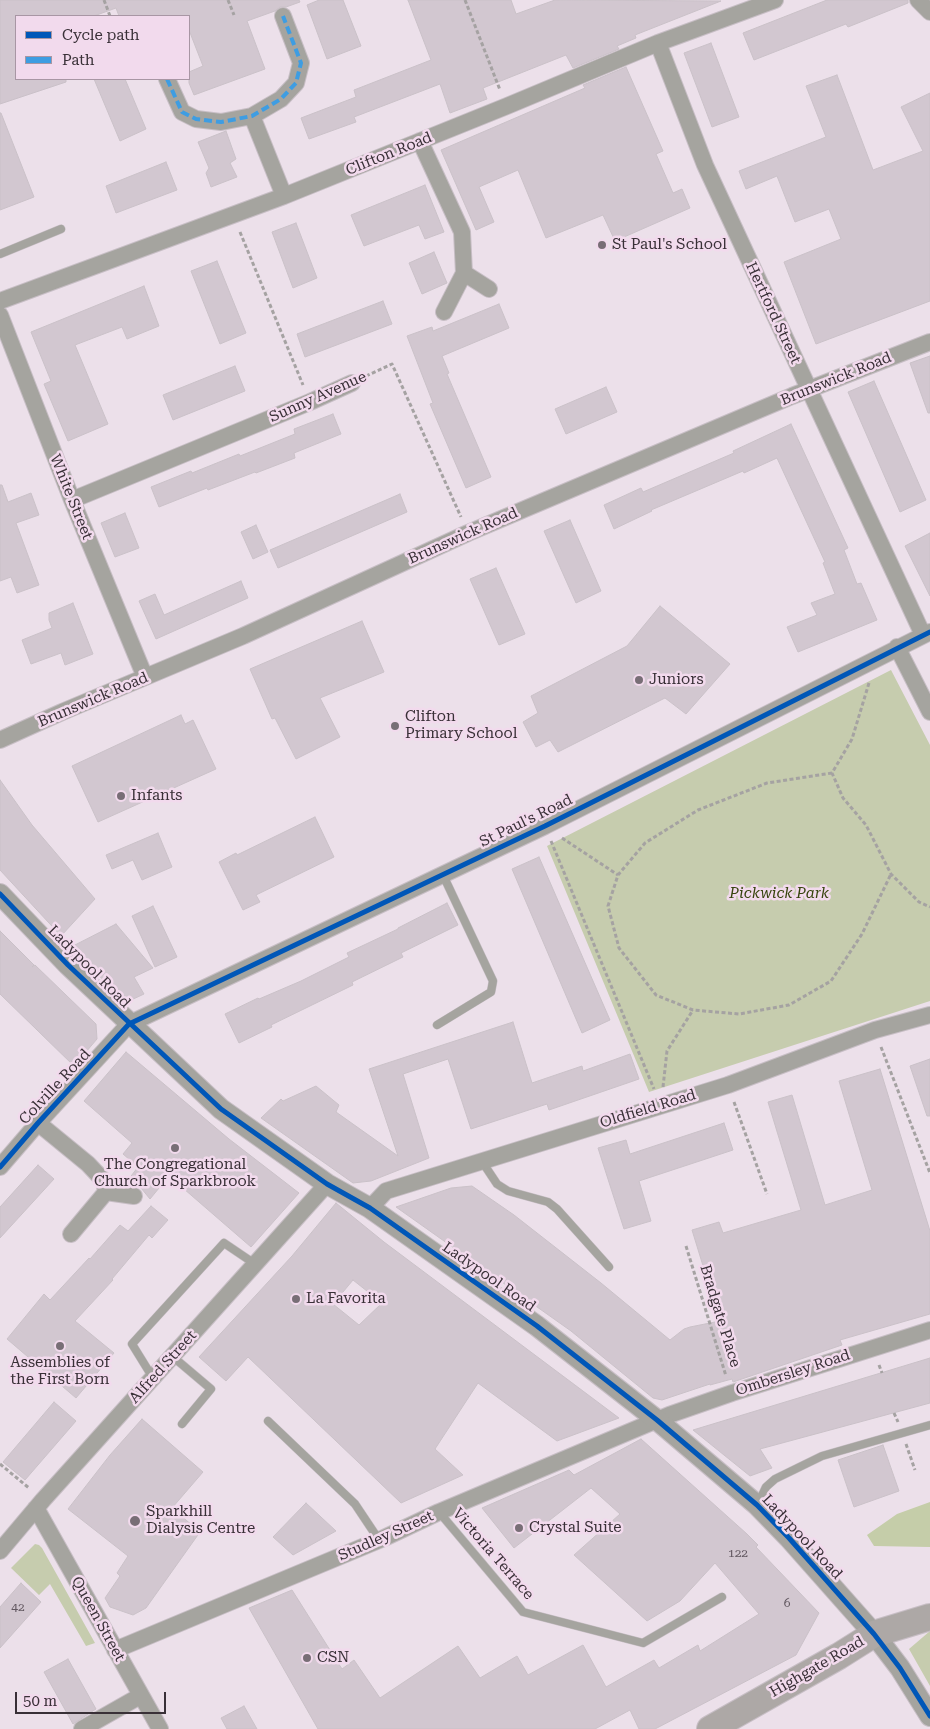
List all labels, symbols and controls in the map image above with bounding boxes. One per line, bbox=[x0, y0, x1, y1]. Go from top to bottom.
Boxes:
legend bbox=[15, 15, 190, 80]
text: Cycle path bbox=[62, 26, 139, 44]
text: Path bbox=[62, 51, 95, 69]
street label: Clifton Road bbox=[343, 129, 435, 179]
place label: St Paul's School bbox=[612, 236, 727, 254]
marker: St Paul's School bbox=[596, 239, 608, 251]
street label: Hertford Street bbox=[742, 259, 804, 367]
street label: Brunswick Road bbox=[778, 349, 894, 409]
street label: Sunny Avenue bbox=[267, 368, 369, 426]
street label: White Street bbox=[46, 452, 96, 542]
street label: Brunswick Road bbox=[405, 504, 521, 568]
street label: Brunswick Road bbox=[35, 669, 151, 731]
place label: Juniors bbox=[649, 671, 704, 689]
marker: Juniors bbox=[633, 674, 645, 686]
place label: Clifton Primary School bbox=[405, 708, 517, 743]
marker: Clifton Primary School bbox=[389, 720, 401, 732]
place label: Infants bbox=[131, 787, 182, 805]
marker: Infants bbox=[115, 790, 127, 802]
street label: St Paul's Road bbox=[477, 791, 575, 851]
park label: Pickwick Park bbox=[729, 885, 829, 903]
street label: Ladypool Road bbox=[44, 922, 134, 1012]
street label: Colville Road bbox=[16, 1046, 94, 1128]
street label: Oldfield Road bbox=[598, 1086, 698, 1132]
marker: The Congregational Church of Sparkbrook bbox=[169, 1142, 181, 1154]
place label: The Congregational Church of Sparkbrook bbox=[94, 1156, 256, 1191]
street label: Ladypool Road bbox=[439, 1238, 539, 1316]
street label: Bradgate Place bbox=[696, 1263, 744, 1369]
place label: La Favorita bbox=[306, 1290, 386, 1308]
marker: La Favorita bbox=[290, 1293, 302, 1305]
street label: Alfred Street bbox=[126, 1327, 200, 1407]
marker: Assemblies of the First Born bbox=[54, 1340, 66, 1352]
street label: Ombersley Road bbox=[734, 1346, 852, 1400]
place label: Assemblies of the First Born bbox=[10, 1354, 110, 1389]
street label: Ladypool Road bbox=[758, 1491, 846, 1583]
place label: Sparkhill Dialysis Centre bbox=[146, 1503, 255, 1538]
street label: Victoria Terrace bbox=[448, 1505, 538, 1603]
street label: Studley Street bbox=[336, 1507, 436, 1565]
marker: Sparkhill Dialysis Centre bbox=[128, 1514, 142, 1528]
place label: Crystal Suite bbox=[529, 1519, 621, 1537]
marker: Crystal Suite bbox=[513, 1522, 525, 1534]
house number: 122 bbox=[728, 1546, 748, 1560]
street label: Queen Street bbox=[67, 1573, 129, 1665]
house number: 6 bbox=[784, 1596, 790, 1610]
house number: 42 bbox=[11, 1600, 25, 1614]
street label: Highgate Road bbox=[767, 1633, 867, 1701]
place label: CSN bbox=[317, 1649, 349, 1667]
marker: CSN bbox=[301, 1652, 313, 1664]
scale bar bbox=[18, 1682, 169, 1714]
text: 50 m bbox=[23, 1692, 57, 1710]

